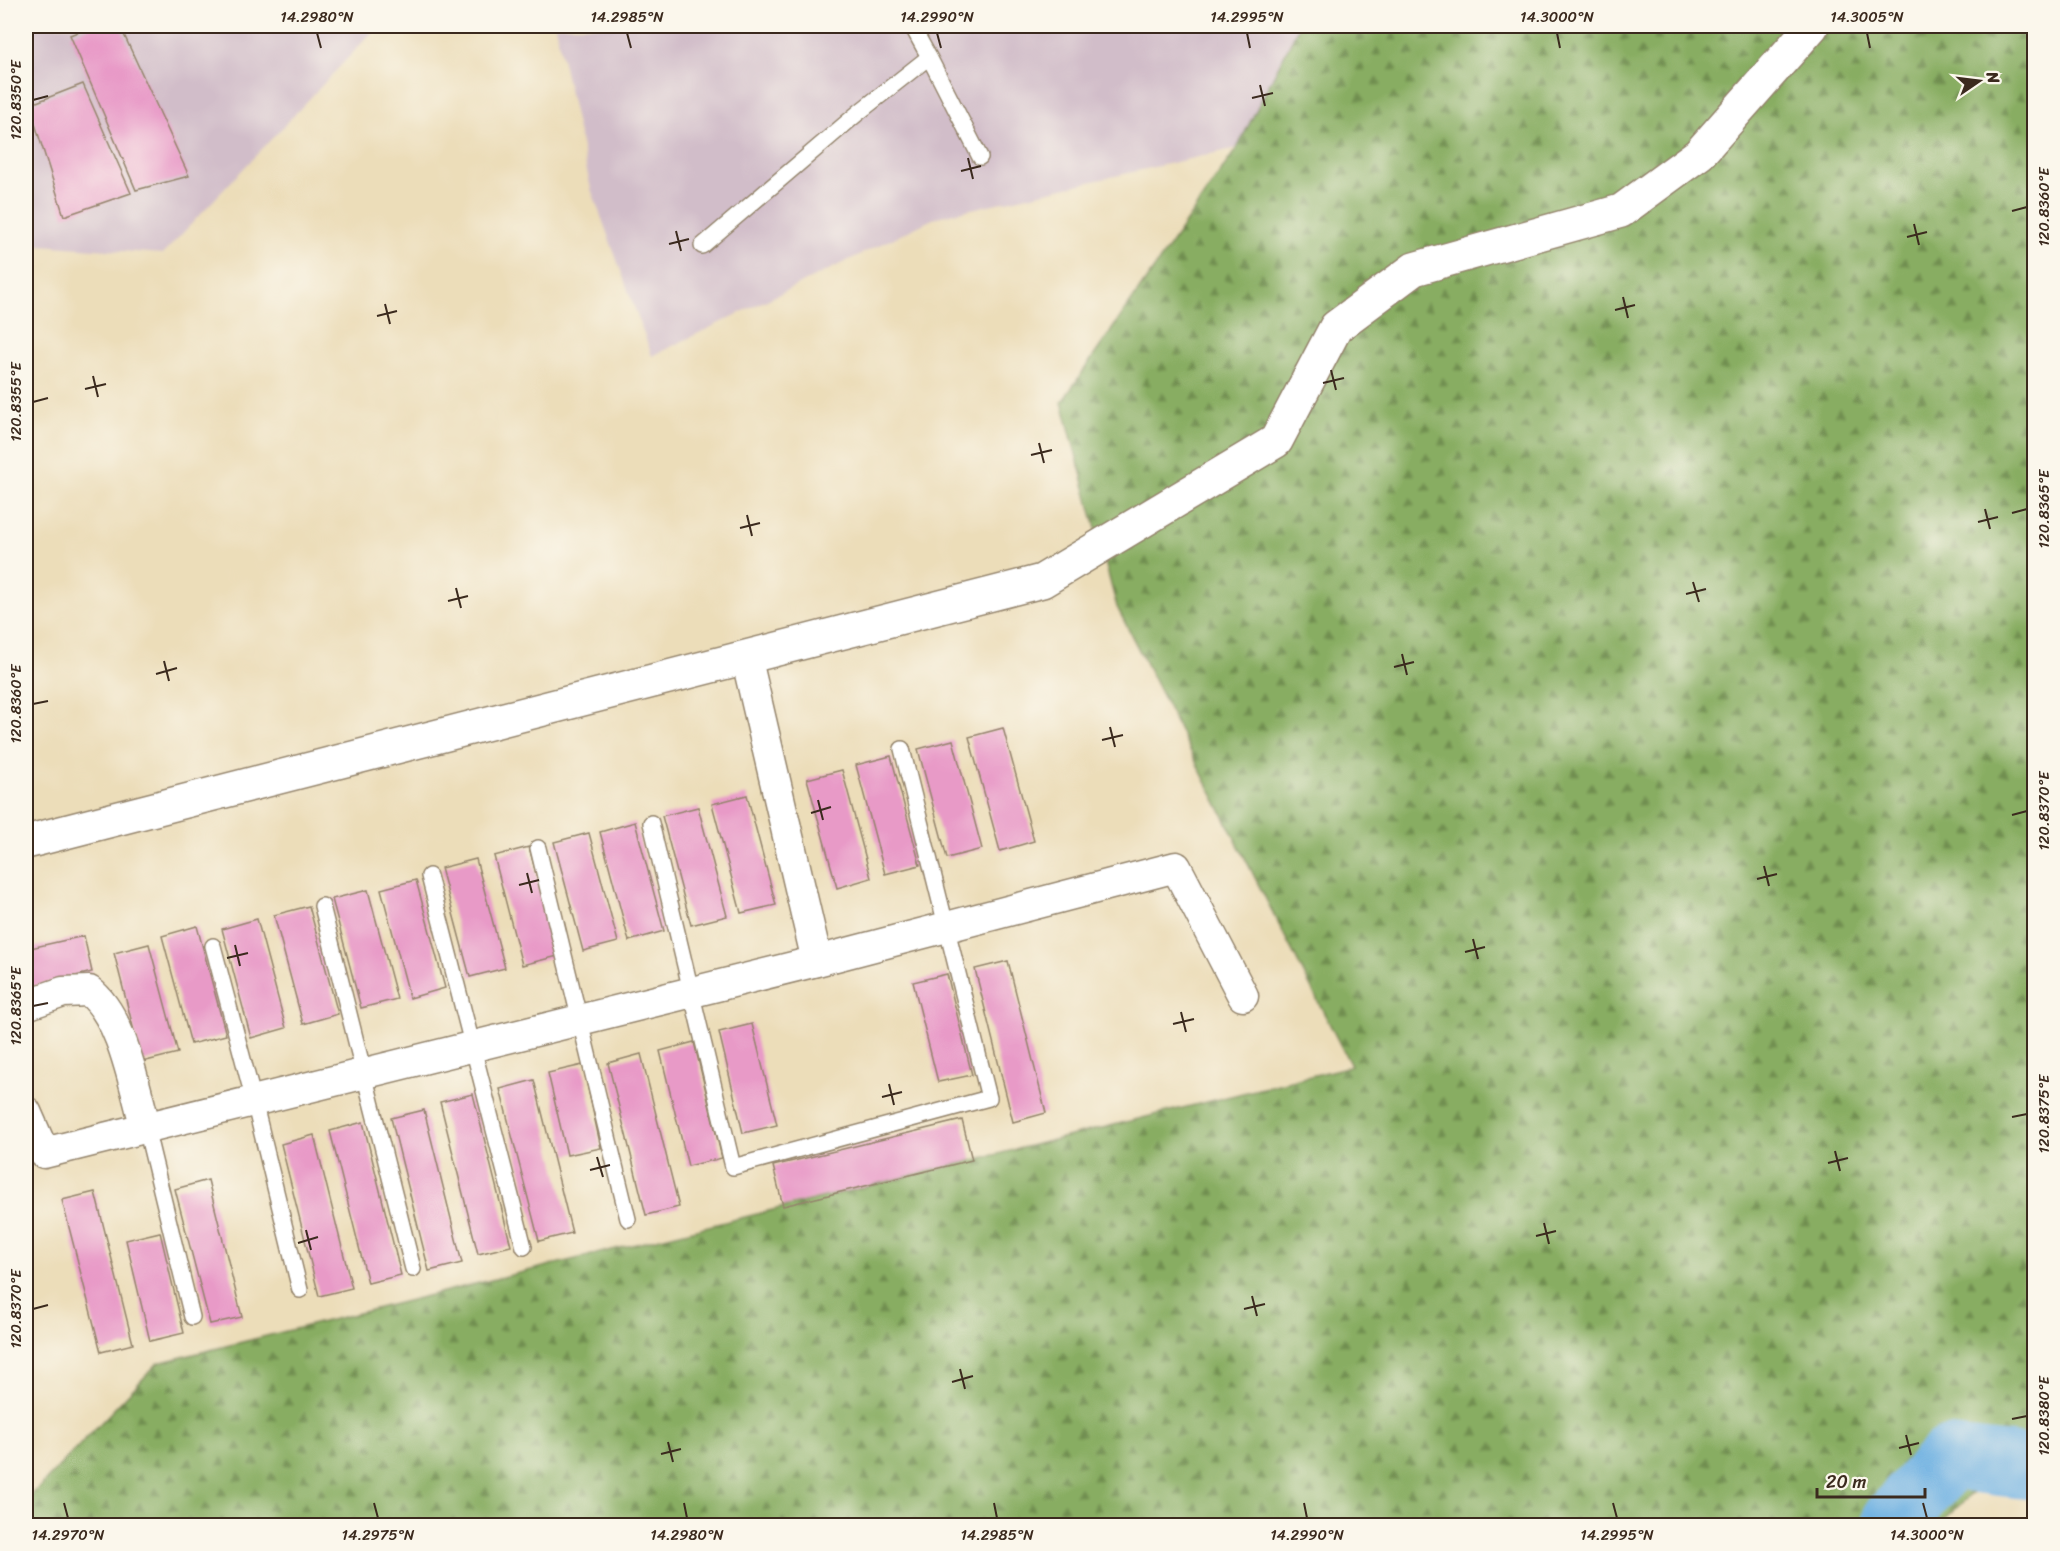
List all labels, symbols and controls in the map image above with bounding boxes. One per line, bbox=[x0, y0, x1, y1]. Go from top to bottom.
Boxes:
text: 14.2980°N bbox=[280, 4, 354, 30]
text: 14.2985°N bbox=[590, 4, 664, 30]
text: 14.2990°N bbox=[900, 4, 974, 30]
text: 14.2995°N bbox=[1210, 4, 1284, 30]
text: 14.3000°N bbox=[1520, 4, 1595, 30]
text: 14.3005°N bbox=[1830, 4, 1904, 30]
north arrow bbox=[1949, 51, 2009, 111]
text: 120.8350°E bbox=[3, 58, 29, 140]
text: N bbox=[1977, 68, 2009, 87]
text: 120.8360°E bbox=[2031, 166, 2057, 247]
text: 120.8355°E bbox=[3, 361, 29, 442]
text: 120.8365°E bbox=[2031, 468, 2057, 548]
text: 120.8360°E bbox=[3, 663, 29, 744]
text: 120.8370°E bbox=[2031, 770, 2057, 851]
text: 120.8365°E bbox=[3, 965, 29, 1045]
text: 120.8375°E bbox=[2031, 1073, 2057, 1153]
text: 120.8370°E bbox=[3, 1268, 29, 1349]
text: 120.8380°E bbox=[2031, 1375, 2057, 1456]
scale bar bbox=[1817, 1461, 1925, 1499]
text: 20 m bbox=[1826, 1466, 1866, 1498]
text: 14.2970°N bbox=[31, 1522, 105, 1548]
text: 14.2975°N bbox=[342, 1522, 415, 1548]
text: 14.2980°N bbox=[650, 1522, 724, 1548]
text: 14.2985°N bbox=[960, 1522, 1034, 1548]
text: 14.2990°N bbox=[1270, 1522, 1344, 1548]
text: 14.2995°N bbox=[1580, 1522, 1654, 1548]
text: 14.3000°N bbox=[1890, 1522, 1965, 1548]

